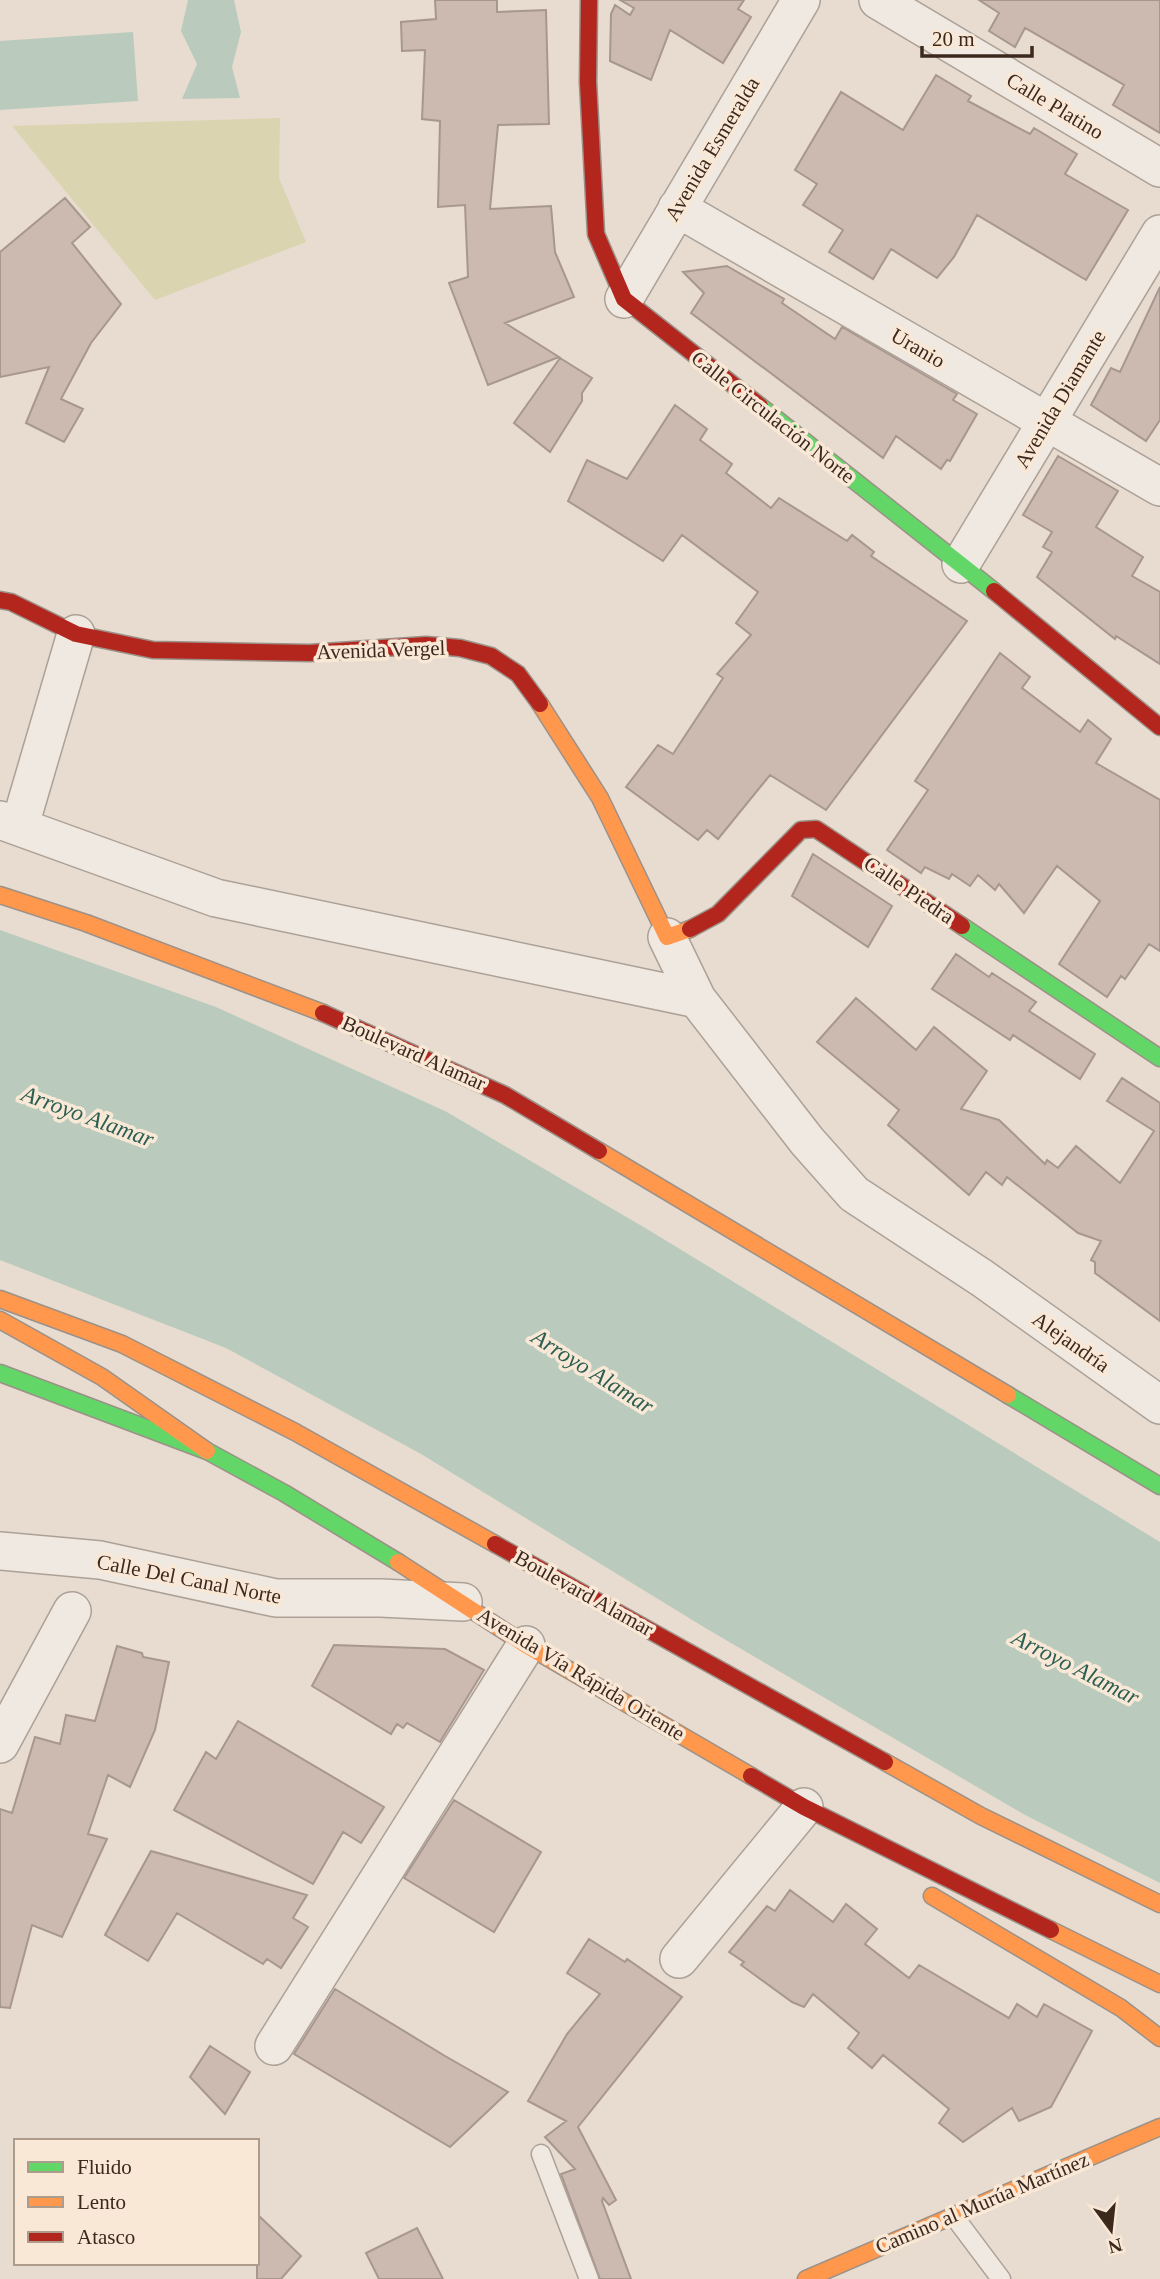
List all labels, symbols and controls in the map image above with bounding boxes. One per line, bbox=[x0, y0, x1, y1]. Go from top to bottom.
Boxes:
scale bar bbox=[922, 14, 1032, 58]
text: 20 m bbox=[932, 27, 975, 51]
street label: Calle Platino bbox=[1002, 68, 1108, 144]
street label: Avenida Esmeralda bbox=[660, 72, 765, 225]
street label: Uranio bbox=[887, 323, 949, 373]
street label: Avenida Diamante bbox=[1009, 326, 1111, 472]
street label: Calle Circulación Norte bbox=[687, 346, 859, 488]
street label: Avenida Vergel bbox=[316, 636, 446, 664]
street label: Calle Piedra bbox=[860, 851, 959, 929]
street label: Boulevard Alamar bbox=[339, 1011, 489, 1095]
water label: Arroyo Alamar bbox=[17, 1080, 158, 1152]
street label: Alejandría bbox=[1028, 1307, 1115, 1378]
water label: Arroyo Alamar bbox=[526, 1323, 659, 1419]
street label: Boulevard Alamar bbox=[511, 1545, 657, 1641]
street label: Calle Del Canal Norte bbox=[95, 1549, 283, 1609]
street label: Avenida Vía Rápida Oriente bbox=[473, 1602, 689, 1746]
water label: Arroyo Alamar bbox=[1007, 1624, 1144, 1711]
legend bbox=[14, 2139, 259, 2265]
street label: Camino al Murúa Martínez bbox=[872, 2147, 1092, 2259]
text: Fluido bbox=[77, 2155, 132, 2179]
text: Lento bbox=[77, 2190, 126, 2214]
north arrow bbox=[1076, 2195, 1146, 2265]
text: Atasco bbox=[77, 2225, 135, 2249]
text: N bbox=[1106, 2234, 1125, 2258]

